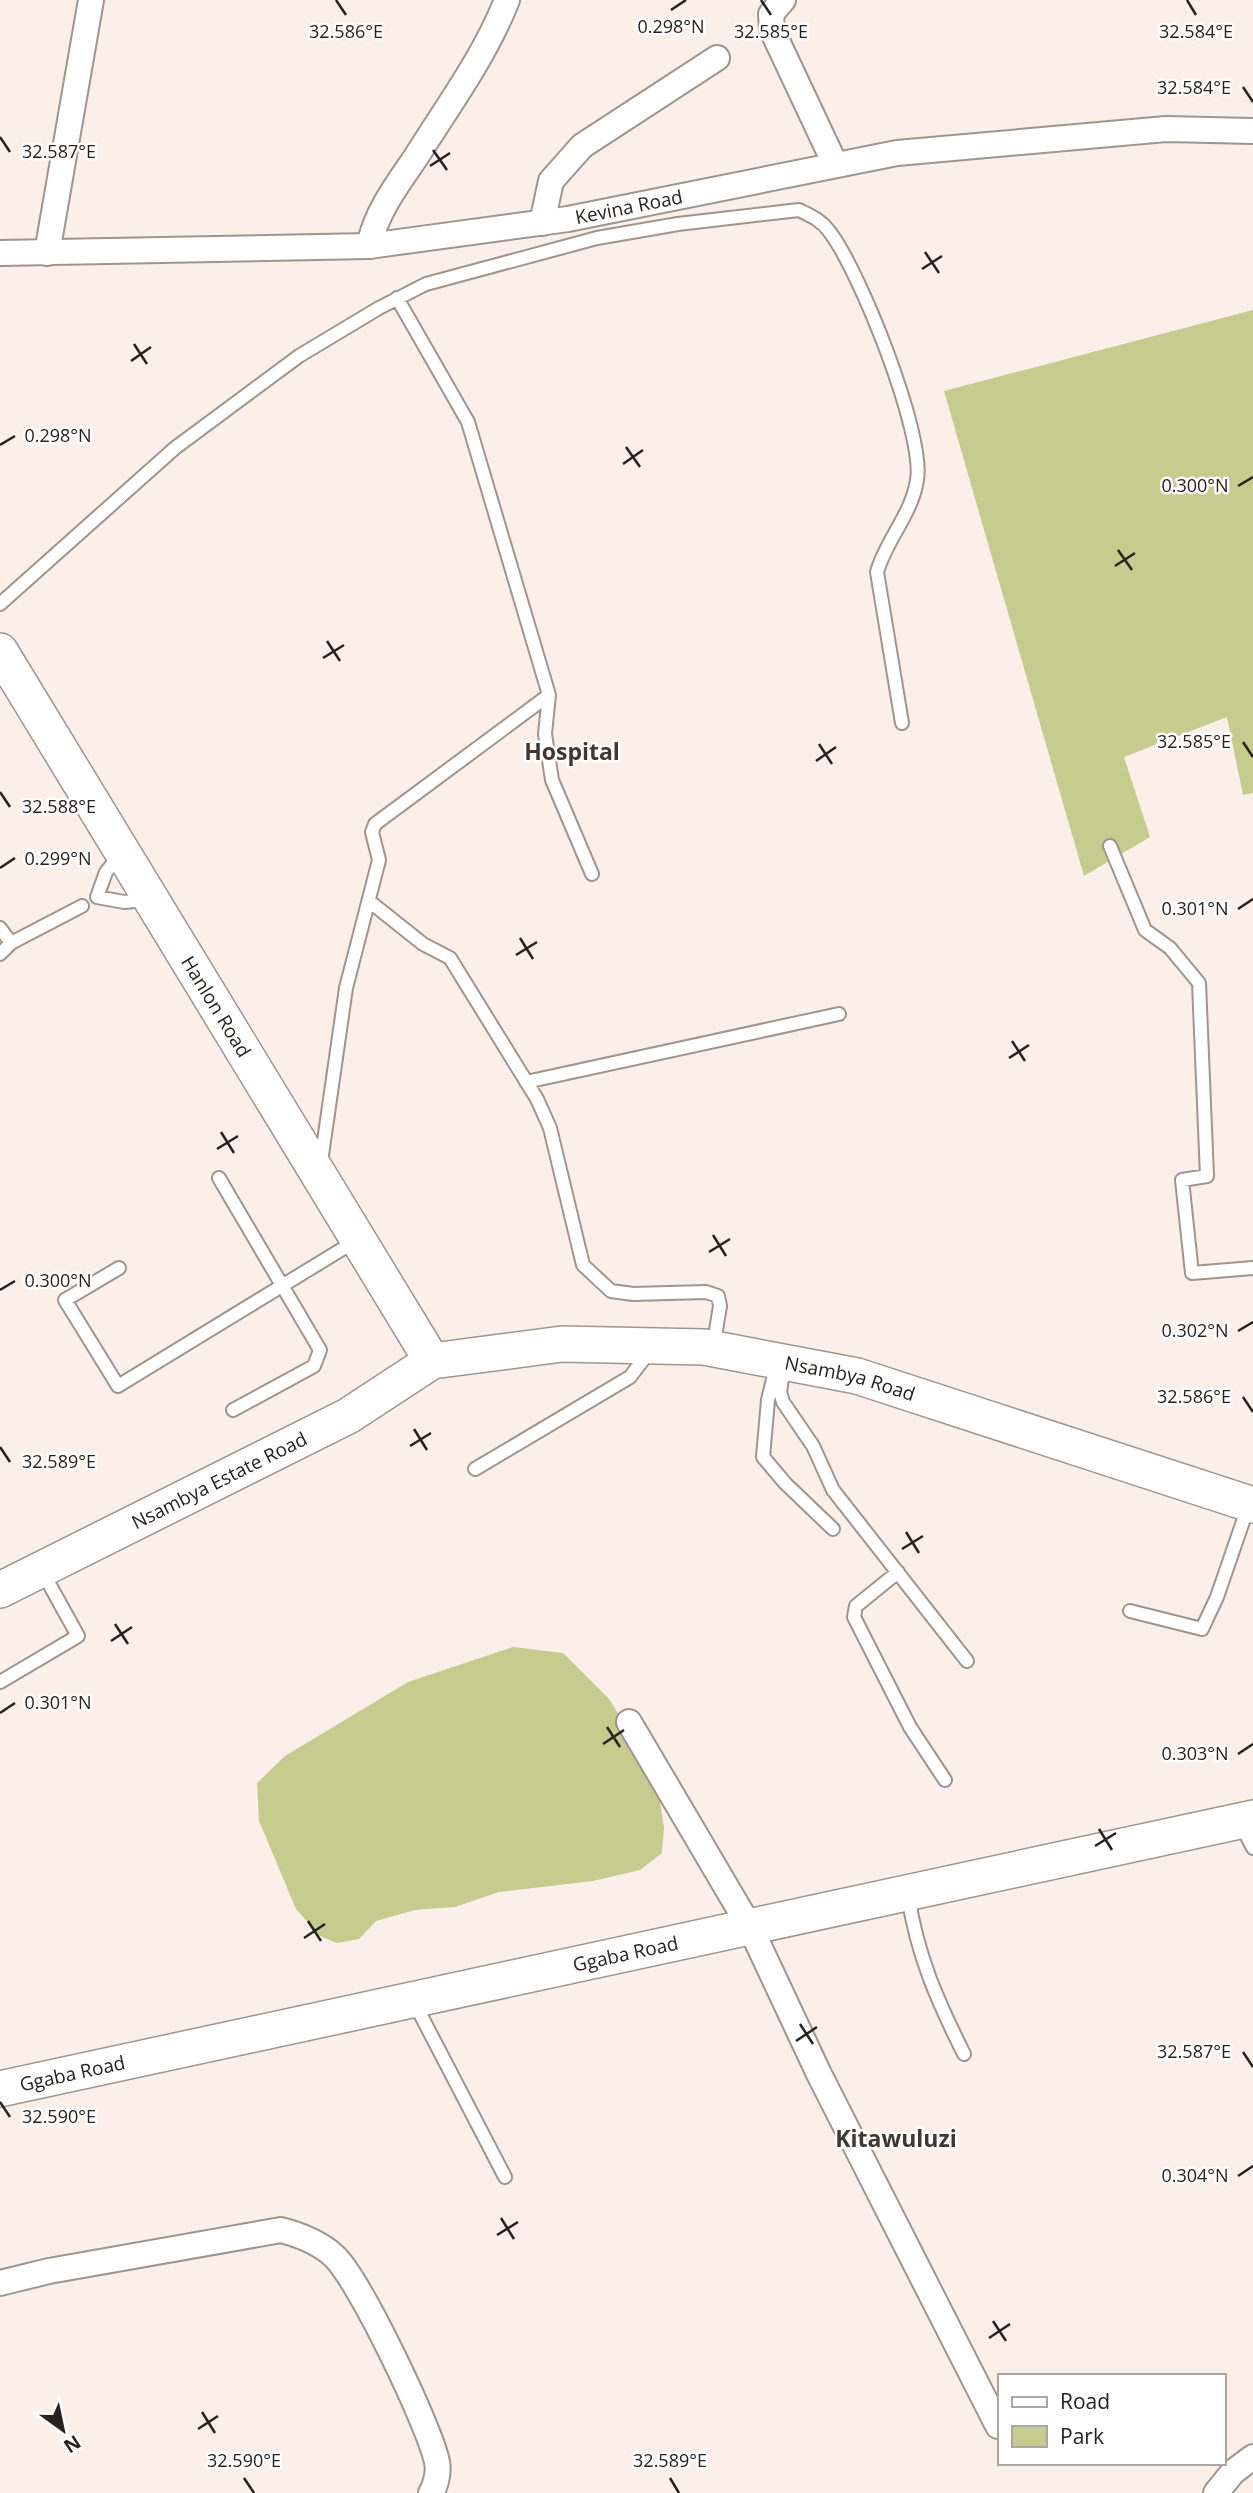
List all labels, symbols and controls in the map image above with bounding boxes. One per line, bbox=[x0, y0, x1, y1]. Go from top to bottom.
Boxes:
text: 0.298°N bbox=[637, 14, 705, 38]
text: 32.586°E bbox=[309, 19, 383, 43]
text: 32.585°E bbox=[734, 19, 808, 43]
text: 32.584°E bbox=[1159, 19, 1233, 43]
text: 32.584°E bbox=[1157, 75, 1231, 99]
text: 32.587°E bbox=[22, 139, 96, 163]
street label: Kevina Road bbox=[573, 183, 685, 230]
text: 0.298°N bbox=[24, 423, 92, 447]
text: 0.300°N bbox=[1161, 473, 1229, 497]
text: 32.585°E bbox=[1157, 729, 1231, 753]
district label: Hospital bbox=[524, 735, 620, 767]
text: 32.588°E bbox=[22, 794, 96, 818]
text: 0.299°N bbox=[24, 846, 92, 870]
text: 0.301°N bbox=[1161, 896, 1229, 920]
street label: Hanlon Road bbox=[175, 951, 257, 1062]
text: 0.300°N bbox=[24, 1268, 92, 1292]
text: 0.302°N bbox=[1161, 1318, 1229, 1342]
street label: Nsambya Road bbox=[783, 1350, 918, 1407]
text: 32.586°E bbox=[1157, 1384, 1231, 1408]
street label: Nsambya Estate Road bbox=[127, 1426, 311, 1535]
text: 32.589°E bbox=[22, 1449, 96, 1473]
text: 0.301°N bbox=[24, 1690, 92, 1714]
text: 0.303°N bbox=[1161, 1741, 1229, 1765]
street label: Ggaba Road bbox=[570, 1930, 681, 1978]
text: 32.587°E bbox=[1157, 2039, 1231, 2063]
street label: Ggaba Road bbox=[17, 2049, 127, 2097]
text: 32.590°E bbox=[22, 2104, 96, 2128]
district label: Kitawuluzi bbox=[835, 2122, 957, 2154]
text: 0.304°N bbox=[1161, 2163, 1229, 2187]
legend bbox=[998, 2374, 1225, 2465]
text: Road bbox=[1060, 2387, 1110, 2415]
north arrow bbox=[28, 2395, 98, 2465]
text: Park bbox=[1060, 2422, 1104, 2450]
text: N bbox=[59, 2429, 86, 2459]
text: 32.590°E bbox=[207, 2448, 281, 2472]
text: 32.589°E bbox=[633, 2448, 707, 2472]

